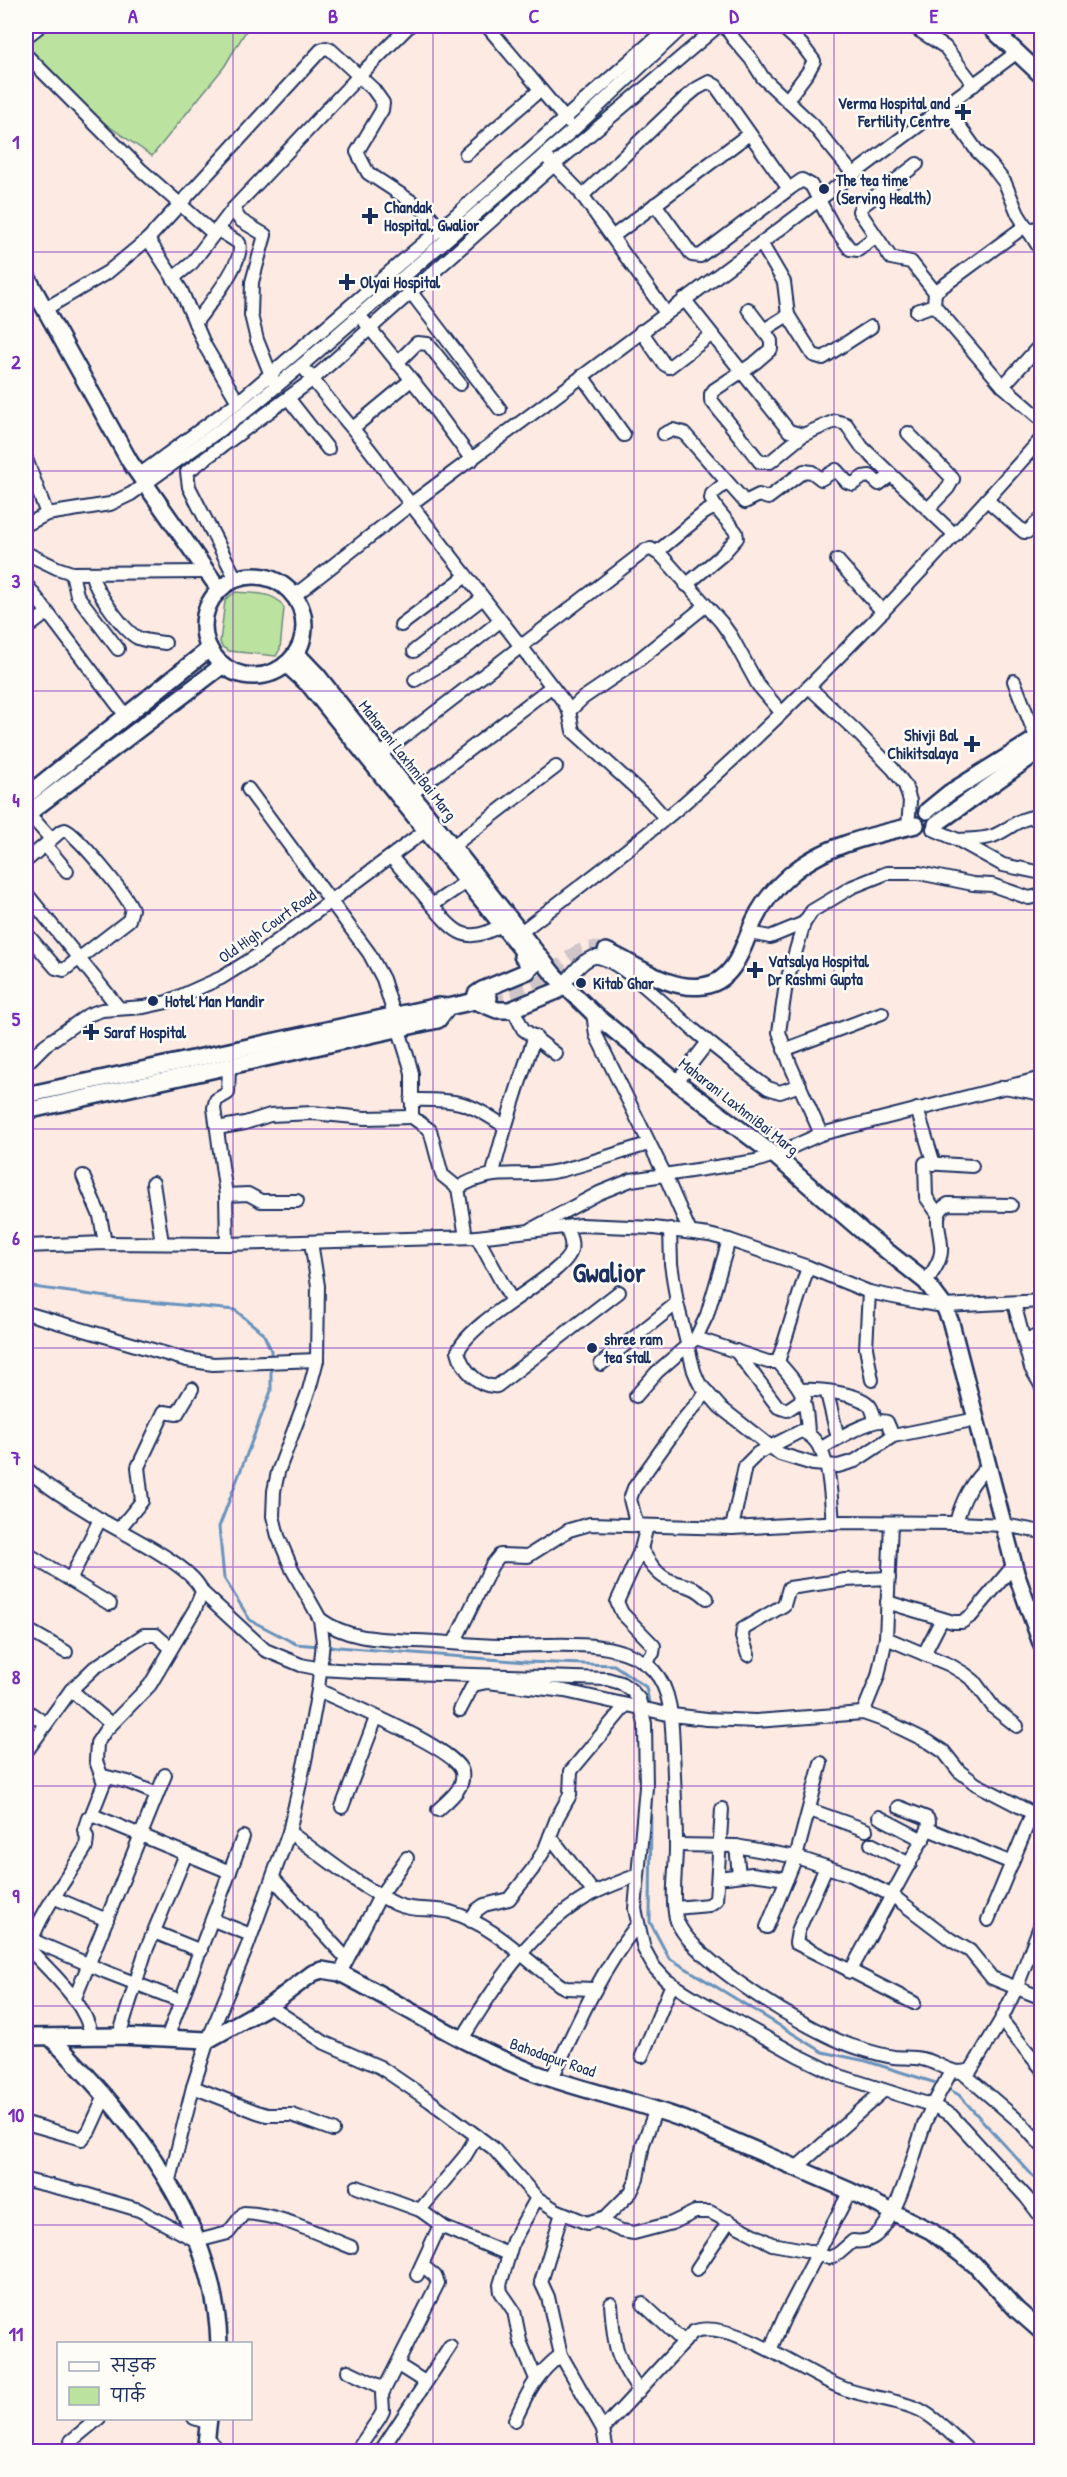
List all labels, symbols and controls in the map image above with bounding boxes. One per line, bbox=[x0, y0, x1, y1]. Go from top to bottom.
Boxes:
text: A bbox=[128, 2, 138, 29]
text: B bbox=[328, 2, 338, 29]
text: C bbox=[529, 2, 540, 29]
text: D bbox=[729, 2, 739, 29]
text: E bbox=[930, 2, 939, 29]
place label: Verma Hospital and Fertility Centre bbox=[838, 92, 951, 133]
marker: Verma Hospital and Fertility Centre bbox=[954, 103, 972, 121]
text: 1 bbox=[12, 128, 20, 155]
place label: The tea time (Serving Health) bbox=[835, 169, 932, 210]
marker: The tea time (Serving Health) bbox=[817, 182, 831, 196]
place label: Chandak Hospital, Gwalior bbox=[384, 196, 480, 237]
marker: Chandak Hospital, Gwalior bbox=[361, 207, 379, 225]
place label: Olyai Hospital bbox=[360, 271, 441, 294]
marker: Olyai Hospital bbox=[338, 273, 356, 291]
text: 2 bbox=[11, 348, 21, 375]
text: 3 bbox=[12, 567, 21, 594]
street label: Maharani LaxhmiBai Marg bbox=[354, 695, 462, 825]
place label: Shivji Bal Chikitsalaya bbox=[887, 724, 959, 765]
marker: Shivji Bal Chikitsalaya bbox=[963, 735, 981, 753]
text: 4 bbox=[12, 786, 20, 813]
street label: Old High Court Road bbox=[214, 884, 320, 968]
place label: Vatsalya Hospital Dr Rashmi Gupta bbox=[768, 950, 869, 991]
marker: Vatsalya Hospital Dr Rashmi Gupta bbox=[746, 961, 764, 979]
place label: Kitab Ghar bbox=[593, 972, 655, 994]
marker: Kitab Ghar bbox=[574, 976, 588, 990]
place label: Hotel Man Mandir bbox=[165, 990, 265, 1012]
marker: Hotel Man Mandir bbox=[146, 994, 160, 1008]
text: 5 bbox=[12, 1005, 21, 1032]
place label: Saraf Hospital bbox=[104, 1021, 187, 1044]
marker: Saraf Hospital bbox=[82, 1023, 100, 1041]
street label: Maharani LaxhmiBai Marg bbox=[674, 1052, 804, 1160]
text: 6 bbox=[12, 1224, 20, 1251]
district label: Gwalior bbox=[572, 1253, 646, 1291]
place label: shree ram tea stall bbox=[603, 1328, 663, 1368]
marker: shree ram tea stall bbox=[585, 1341, 599, 1355]
text: 7 bbox=[10, 1444, 21, 1471]
text: 8 bbox=[12, 1663, 21, 1690]
text: 9 bbox=[12, 1882, 20, 1909]
street label: Bahodapur Road bbox=[507, 2032, 599, 2082]
text: 10 bbox=[8, 2101, 24, 2128]
text: 11 bbox=[9, 2320, 23, 2347]
legend bbox=[57, 2342, 252, 2420]
text: सड़क bbox=[110, 2353, 156, 2378]
text: पार्क bbox=[110, 2382, 146, 2408]

